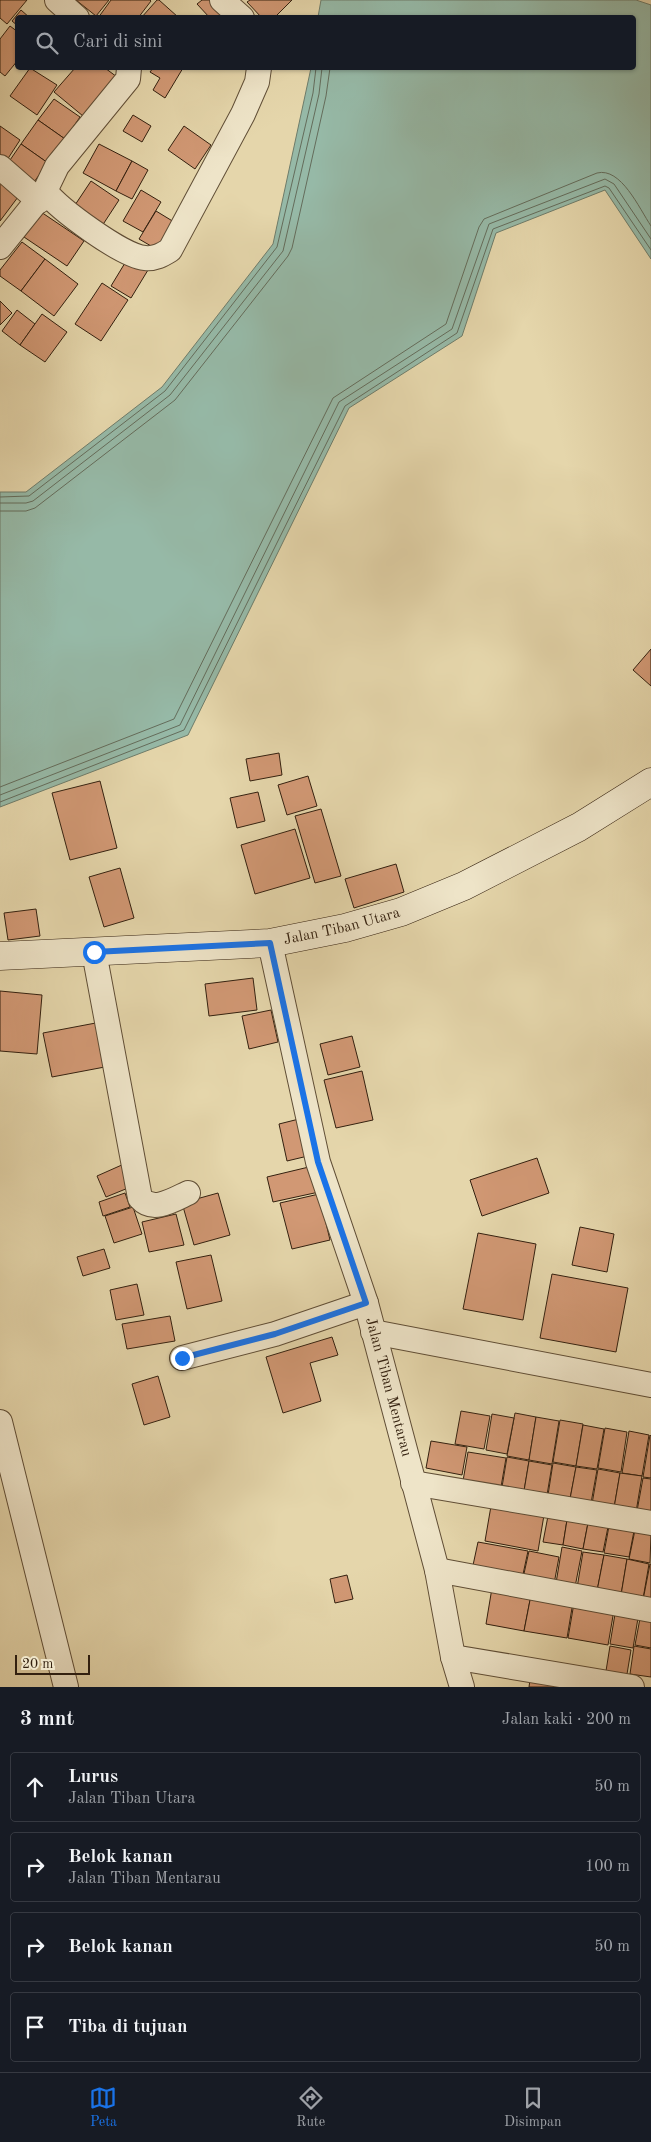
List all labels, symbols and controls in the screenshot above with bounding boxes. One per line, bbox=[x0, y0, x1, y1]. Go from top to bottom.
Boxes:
search box bbox=[15, 15, 636, 70]
icon: search bbox=[33, 29, 61, 57]
text: Cari di sini bbox=[73, 33, 163, 52]
street label: Jalan Tiban Utara bbox=[282, 905, 402, 948]
route start bbox=[83, 941, 106, 964]
street label: Jalan Tiban Mentarau bbox=[363, 1316, 414, 1458]
route end bbox=[171, 1347, 194, 1370]
scale bar bbox=[15, 1652, 90, 1675]
text: 20 m bbox=[22, 1657, 53, 1671]
text: 3 mnt bbox=[20, 1709, 74, 1730]
text: Jalan kaki · 200 m bbox=[502, 1712, 631, 1728]
text: Lurus bbox=[68, 1768, 118, 1787]
icon: ahead bbox=[21, 1773, 49, 1801]
text: 50 m bbox=[594, 1779, 630, 1795]
text: Jalan Tiban Utara bbox=[68, 1791, 195, 1807]
text: Belok kanan bbox=[68, 1848, 173, 1867]
icon: right bbox=[21, 1853, 49, 1881]
text: 100 m bbox=[585, 1859, 630, 1875]
text: Jalan Tiban Mentarau bbox=[68, 1871, 221, 1887]
icon: right bbox=[21, 1933, 49, 1961]
text: Belok kanan bbox=[68, 1938, 173, 1957]
text: 50 m bbox=[594, 1939, 630, 1955]
icon: arrive bbox=[21, 2013, 49, 2041]
text: Tiba di tujuan bbox=[68, 2018, 188, 2037]
tab: Peta bbox=[89, 2084, 117, 2131]
tab: Rute bbox=[296, 2084, 325, 2131]
tab: Disimpan bbox=[504, 2084, 562, 2131]

